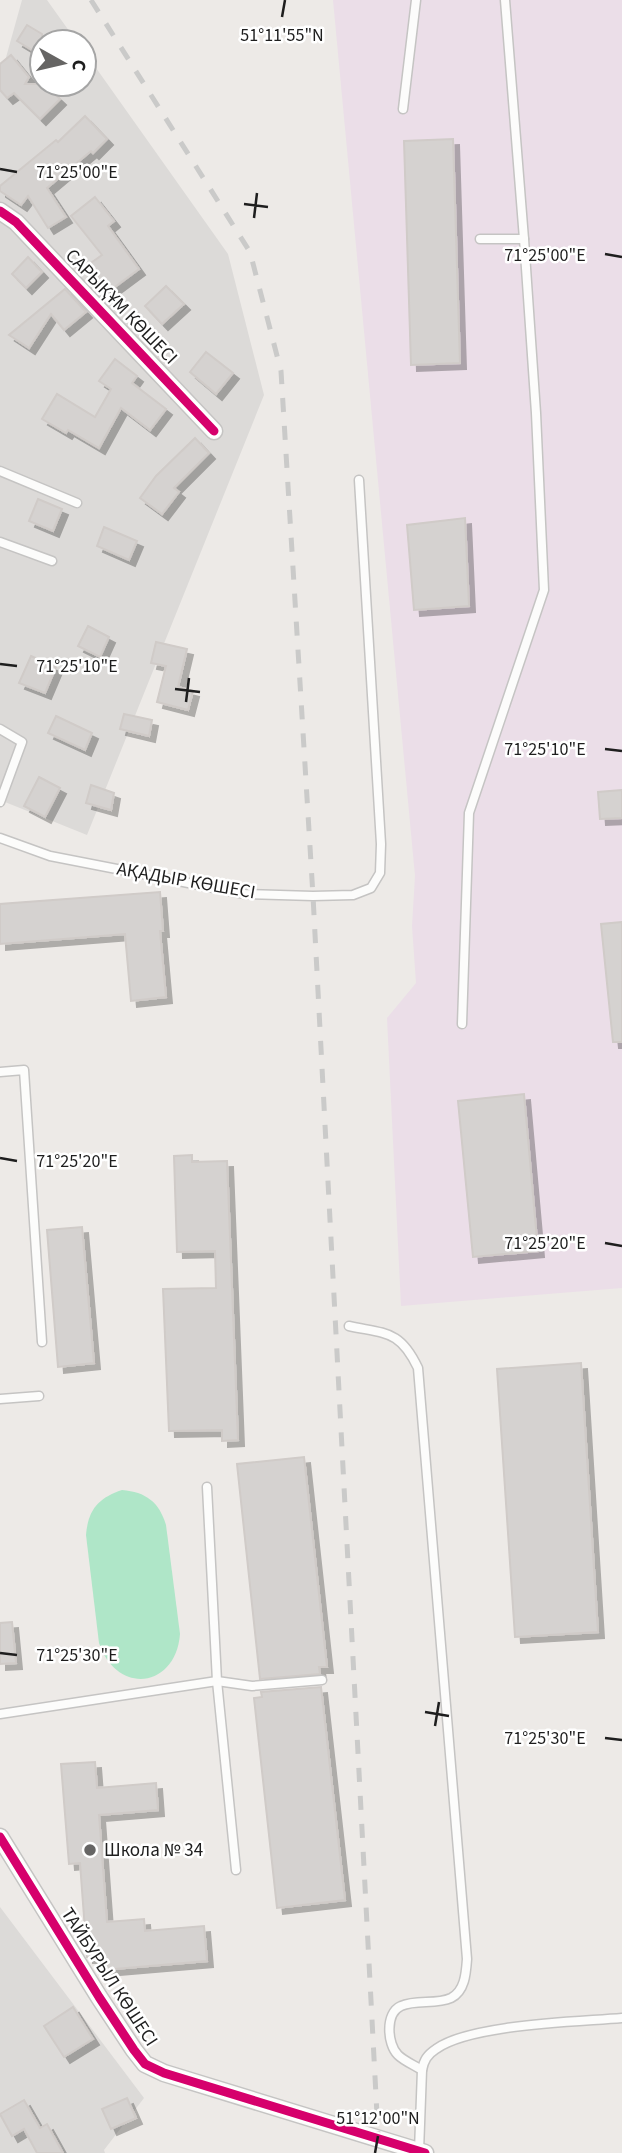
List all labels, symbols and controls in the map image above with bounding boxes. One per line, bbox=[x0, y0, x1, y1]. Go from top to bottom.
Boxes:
text: 51°11'55"N bbox=[240, 23, 324, 48]
north arrow bbox=[28, 28, 98, 98]
text: С bbox=[64, 58, 92, 73]
text: 71°25'00"E bbox=[36, 160, 118, 185]
street label: САРЫҚҰМ КӨШЕСІ bbox=[59, 243, 183, 371]
text: 71°25'00"E bbox=[504, 243, 586, 268]
text: 71°25'10"E bbox=[36, 654, 118, 679]
text: 71°25'10"E bbox=[504, 737, 586, 762]
street label: АҚАДЫР КӨШЕСІ bbox=[115, 856, 257, 906]
text: 71°25'20"E bbox=[36, 1149, 118, 1174]
text: 71°25'20"E bbox=[504, 1231, 586, 1256]
text: 71°25'30"E bbox=[36, 1643, 118, 1668]
text: 71°25'30"E bbox=[504, 1726, 586, 1751]
place label: Школа № 34 bbox=[104, 1837, 203, 1864]
marker: Школа № 34 bbox=[82, 1842, 98, 1858]
street label: ТАЙБУРЫЛ КӨШЕСІ bbox=[54, 1902, 164, 2052]
text: 51°12'00"N bbox=[336, 2106, 420, 2131]

